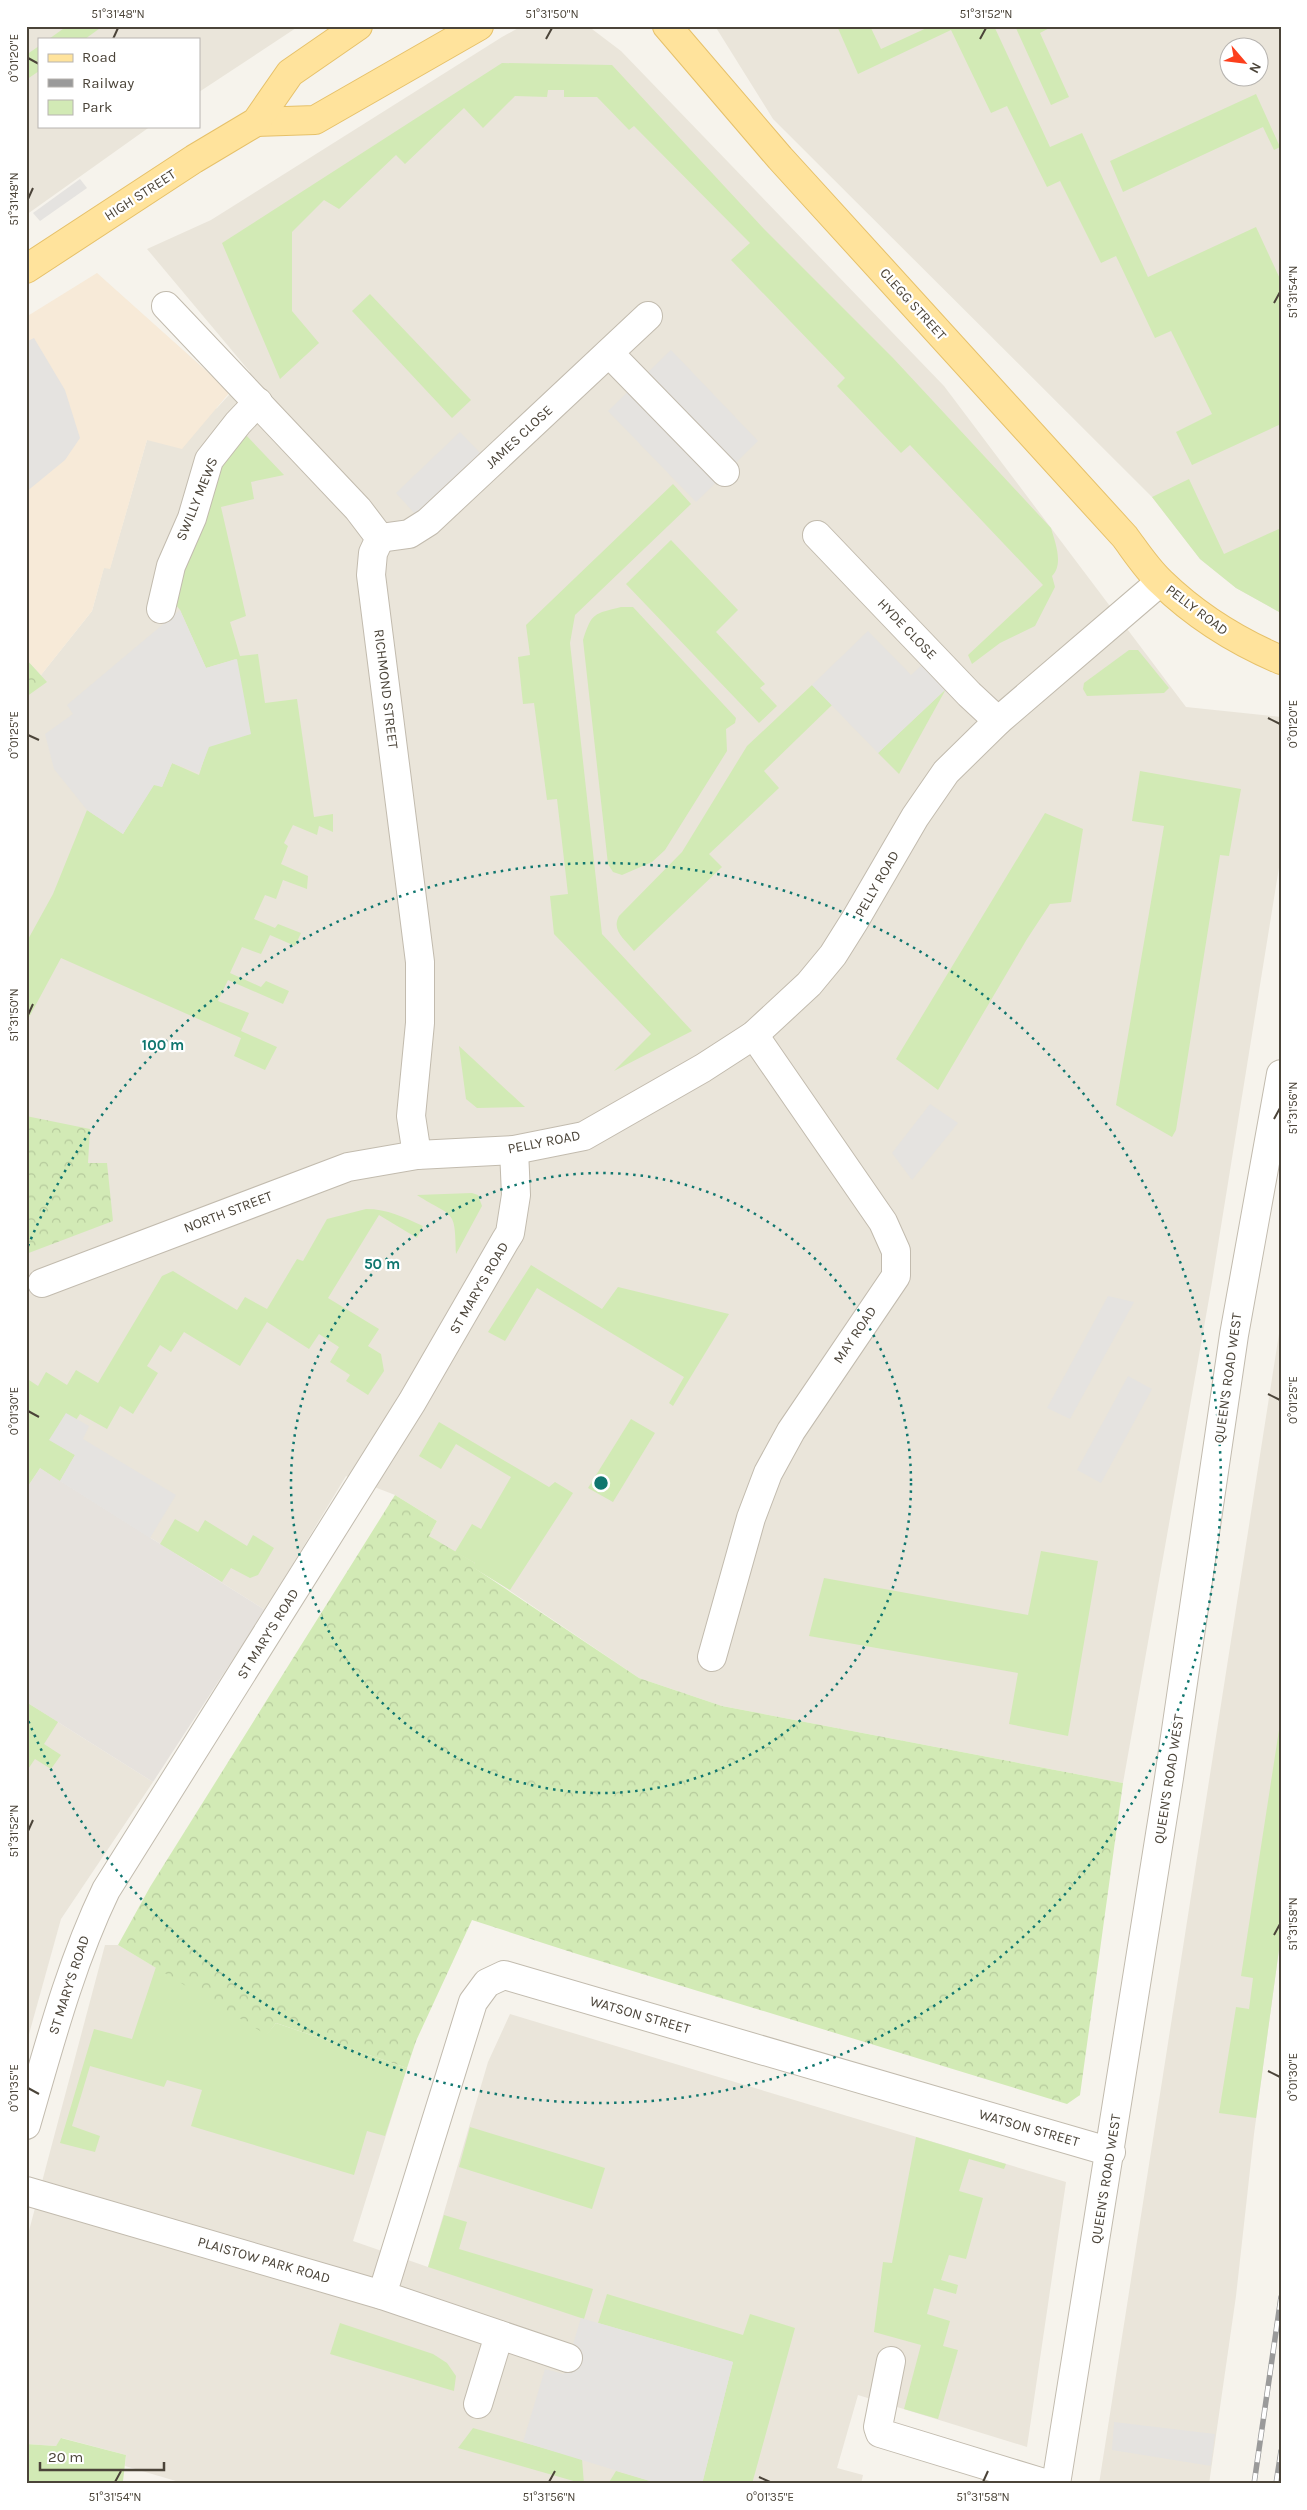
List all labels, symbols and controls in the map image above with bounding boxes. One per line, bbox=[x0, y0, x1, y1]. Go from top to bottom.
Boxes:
text: 51°31'48"N bbox=[91, 7, 145, 21]
text: 51°31'50"N bbox=[525, 7, 579, 21]
text: 51°31'52"N bbox=[959, 7, 1013, 21]
text: 0°01'20"E bbox=[7, 34, 21, 82]
legend bbox=[38, 38, 200, 128]
north arrow bbox=[1220, 38, 1270, 88]
text: Road bbox=[82, 48, 117, 66]
text: N bbox=[1245, 59, 1265, 76]
text: Railway bbox=[82, 74, 134, 92]
text: Park bbox=[82, 98, 112, 116]
street label: HIGH STREET bbox=[101, 166, 179, 224]
text: 51°31'48"N bbox=[7, 172, 21, 226]
street label: CLEGG STREET bbox=[876, 264, 950, 344]
text: 51°31'54"N bbox=[1286, 266, 1300, 318]
street label: JAMES CLOSE bbox=[482, 402, 556, 472]
street label: SWILLY MEWS bbox=[172, 455, 222, 543]
street label: PELLY ROAD bbox=[1162, 581, 1232, 639]
street label: HYDE CLOSE bbox=[874, 595, 940, 663]
street label: RICHMOND STREET bbox=[370, 628, 402, 750]
text: 0°01'20"E bbox=[1286, 700, 1300, 748]
text: 0°01'25"E bbox=[7, 711, 21, 759]
street label: PELLY ROAD bbox=[851, 848, 903, 920]
text: 51°31'50"N bbox=[7, 988, 21, 1042]
text: 100 m bbox=[142, 1036, 184, 1054]
text: 51°31'56"N bbox=[1286, 1081, 1300, 1135]
street label: PELLY ROAD bbox=[506, 1127, 582, 1157]
street label: NORTH STREET bbox=[181, 1187, 275, 1237]
street label: ST MARY'S ROAD bbox=[446, 1239, 512, 1337]
text: 50 m bbox=[364, 1255, 400, 1273]
street label: MAY ROAD bbox=[830, 1303, 880, 1367]
street label: QUEEN'S ROAD WEST bbox=[1210, 1312, 1246, 1444]
text: 0°01'25"E bbox=[1286, 1376, 1300, 1424]
text: 0°01'30"E bbox=[7, 1387, 21, 1435]
centre of rings bbox=[592, 1474, 610, 1492]
street label: ST MARY'S ROAD bbox=[233, 1586, 303, 1682]
street label: QUEEN'S ROAD WEST bbox=[1150, 1713, 1188, 1845]
text: 51°31'52"N bbox=[7, 1804, 21, 1858]
text: 51°31'58"N bbox=[1286, 1897, 1300, 1951]
street label: ST MARY'S ROAD bbox=[45, 1933, 93, 2037]
street label: WATSON STREET bbox=[588, 1993, 692, 2037]
text: 0°01'30"E bbox=[1286, 2053, 1300, 2101]
text: 0°01'35"E bbox=[7, 2064, 21, 2112]
street label: WATSON STREET bbox=[977, 2106, 1081, 2150]
street label: QUEEN'S ROAD WEST bbox=[1087, 2113, 1125, 2245]
street label: PLAISTOW PARK ROAD bbox=[196, 2233, 332, 2287]
scale bar bbox=[40, 2440, 164, 2472]
text: 20 m bbox=[48, 2448, 83, 2466]
text: 51°31'54"N bbox=[89, 2490, 141, 2504]
text: 51°31'56"N bbox=[522, 2490, 576, 2504]
text: 0°01'35"E bbox=[746, 2490, 794, 2504]
text: 51°31'58"N bbox=[956, 2490, 1010, 2504]

